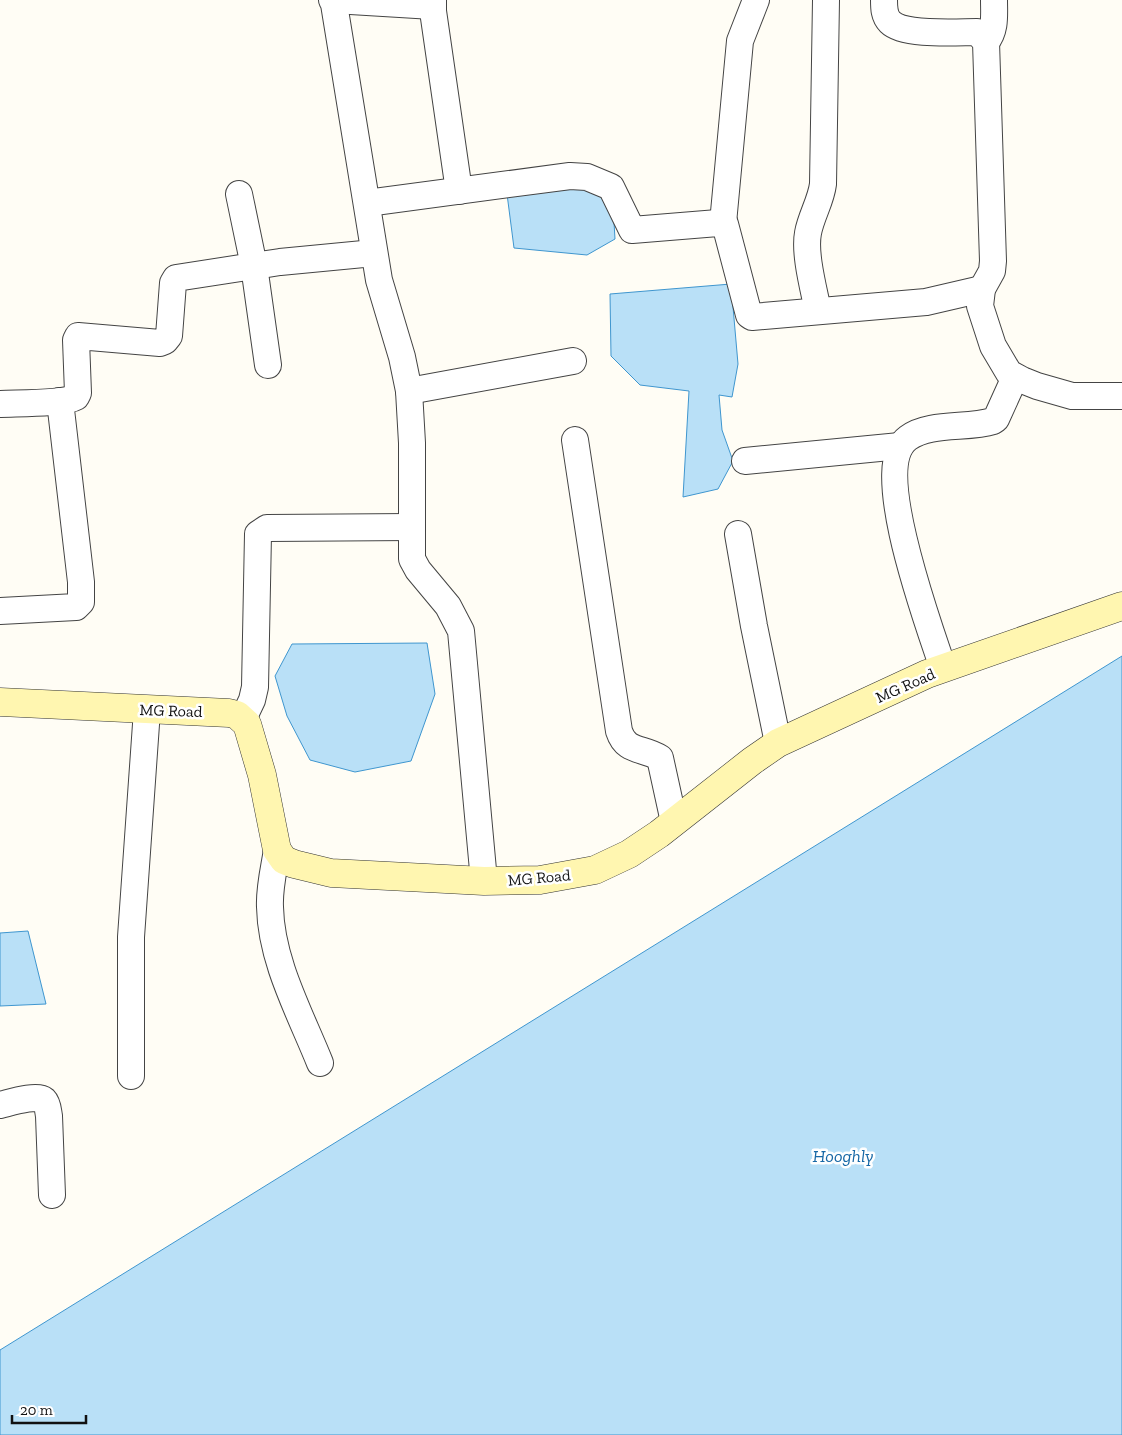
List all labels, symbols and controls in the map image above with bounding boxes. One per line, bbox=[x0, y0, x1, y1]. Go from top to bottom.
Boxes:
street label: MG Road bbox=[873, 664, 938, 707]
street label: MG Road bbox=[139, 700, 203, 721]
street label: MG Road bbox=[507, 865, 571, 890]
water label: Hooghly bbox=[813, 1145, 873, 1167]
scale bar bbox=[12, 1392, 86, 1424]
text: 20 m bbox=[20, 1401, 53, 1419]

